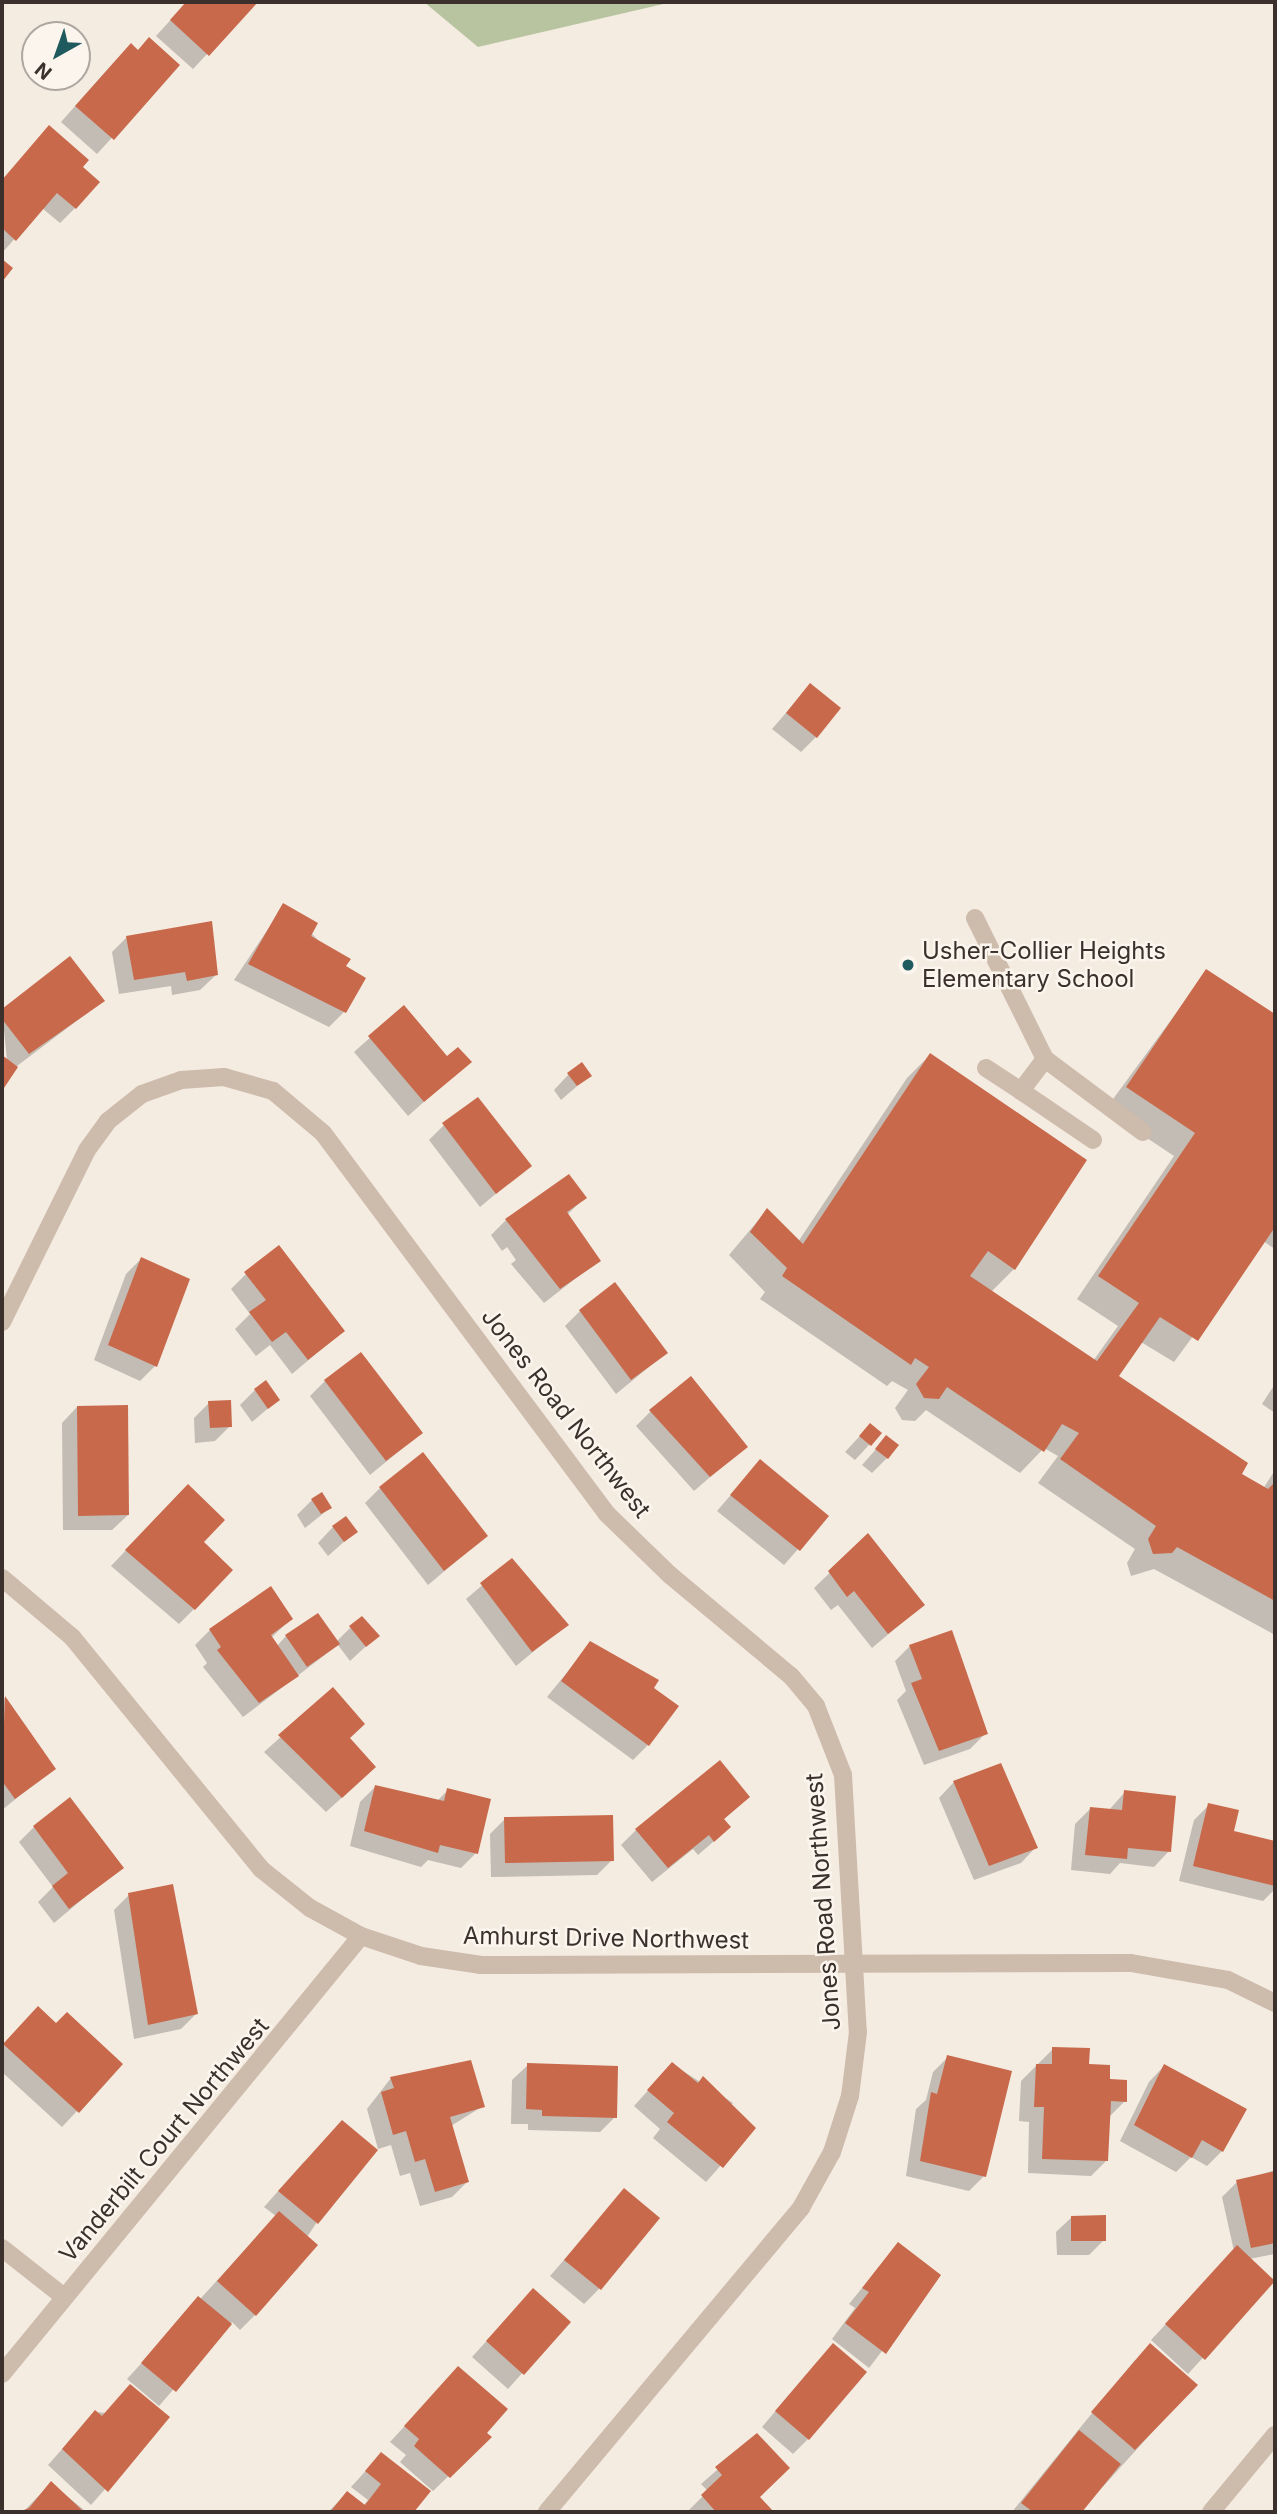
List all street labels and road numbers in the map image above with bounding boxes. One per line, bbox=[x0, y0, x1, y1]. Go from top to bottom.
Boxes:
street label: Jones Road Northwest bbox=[475, 1302, 657, 1524]
street label: Jones Road Northwest bbox=[800, 1772, 846, 2032]
street label: Amhurst Drive Northwest bbox=[463, 1921, 749, 1955]
street label: Vanderbilt Court Northwest bbox=[53, 2012, 275, 2268]

